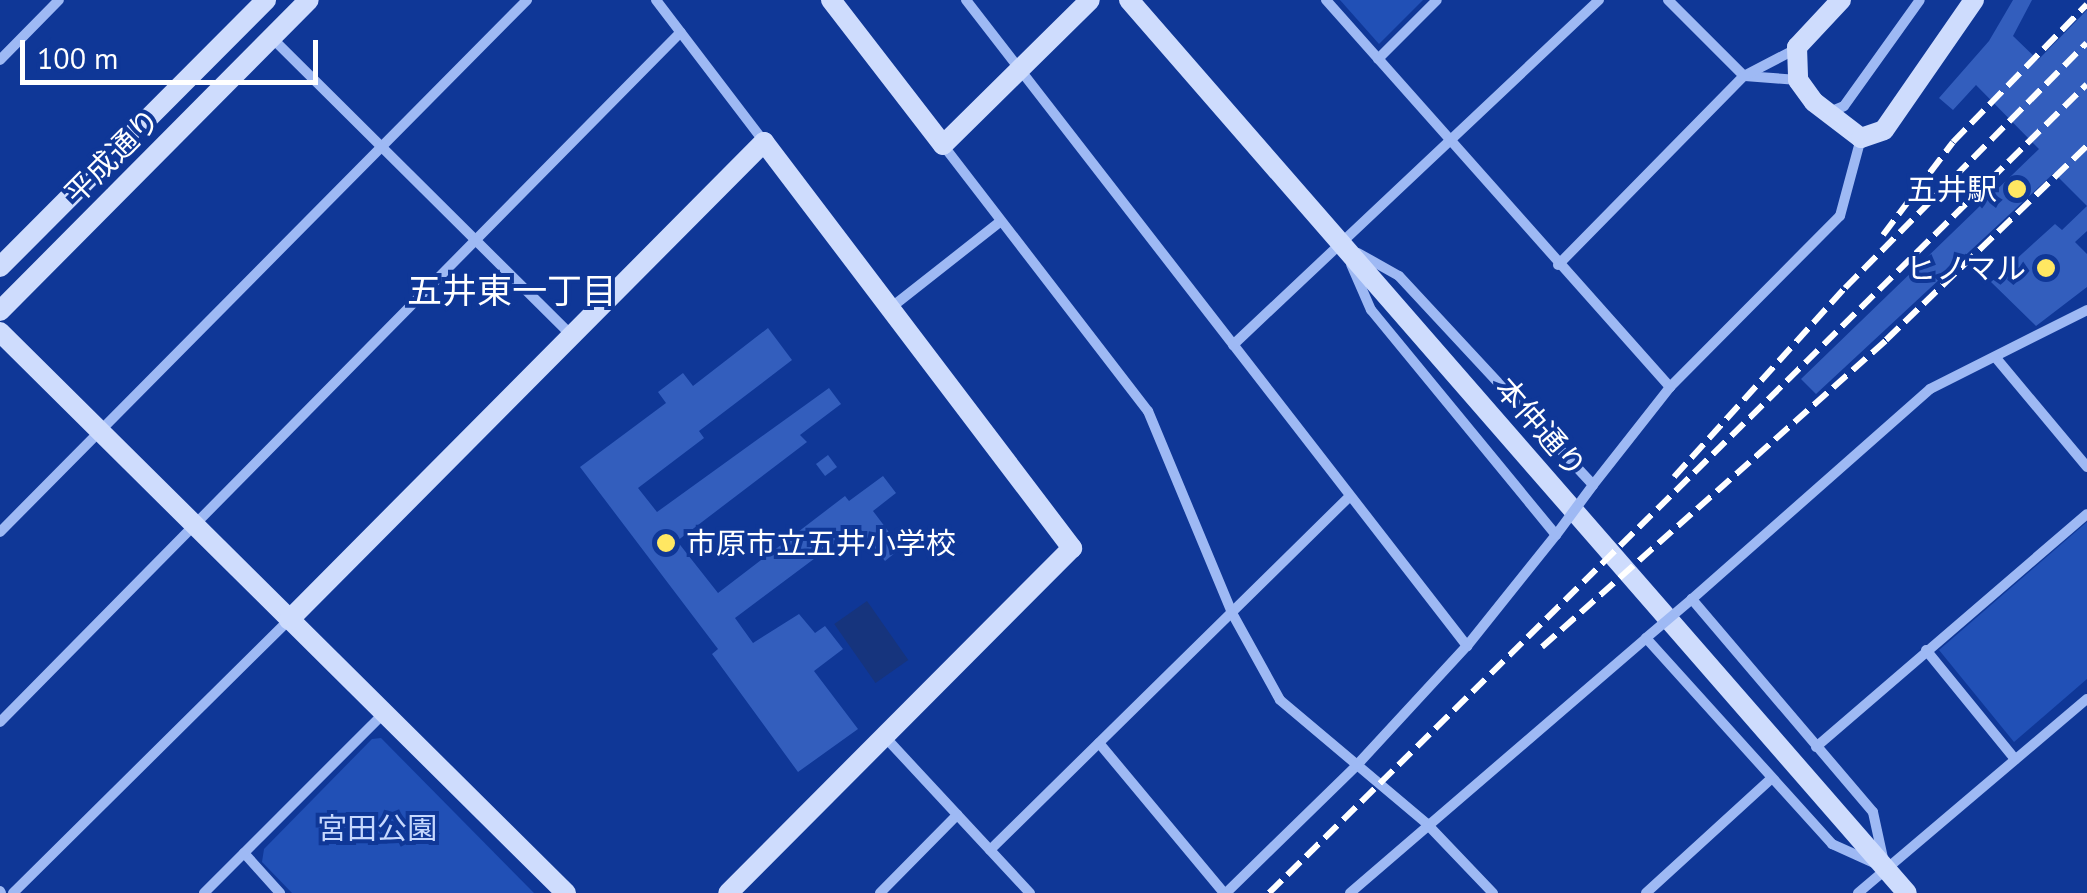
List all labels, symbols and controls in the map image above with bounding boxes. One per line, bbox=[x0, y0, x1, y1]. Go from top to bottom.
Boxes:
scale bar bbox=[25, 20, 322, 82]
text: 100 m bbox=[37, 38, 118, 77]
street label: 平成通り bbox=[57, 101, 167, 211]
place label: 五井駅 bbox=[1907, 171, 1997, 207]
marker: 五井駅 bbox=[2006, 178, 2028, 200]
place label: ヒノマル bbox=[1906, 250, 2026, 286]
marker: ヒノマル bbox=[2035, 257, 2057, 279]
district label: 五井東一丁目 bbox=[407, 269, 617, 311]
street label: 本仲通り bbox=[1488, 370, 1594, 484]
place label: 市原市立五井小学校 bbox=[686, 525, 956, 561]
marker: 市原市立五井小学校 bbox=[655, 532, 677, 554]
park label: 宮田公園 bbox=[317, 810, 437, 846]

